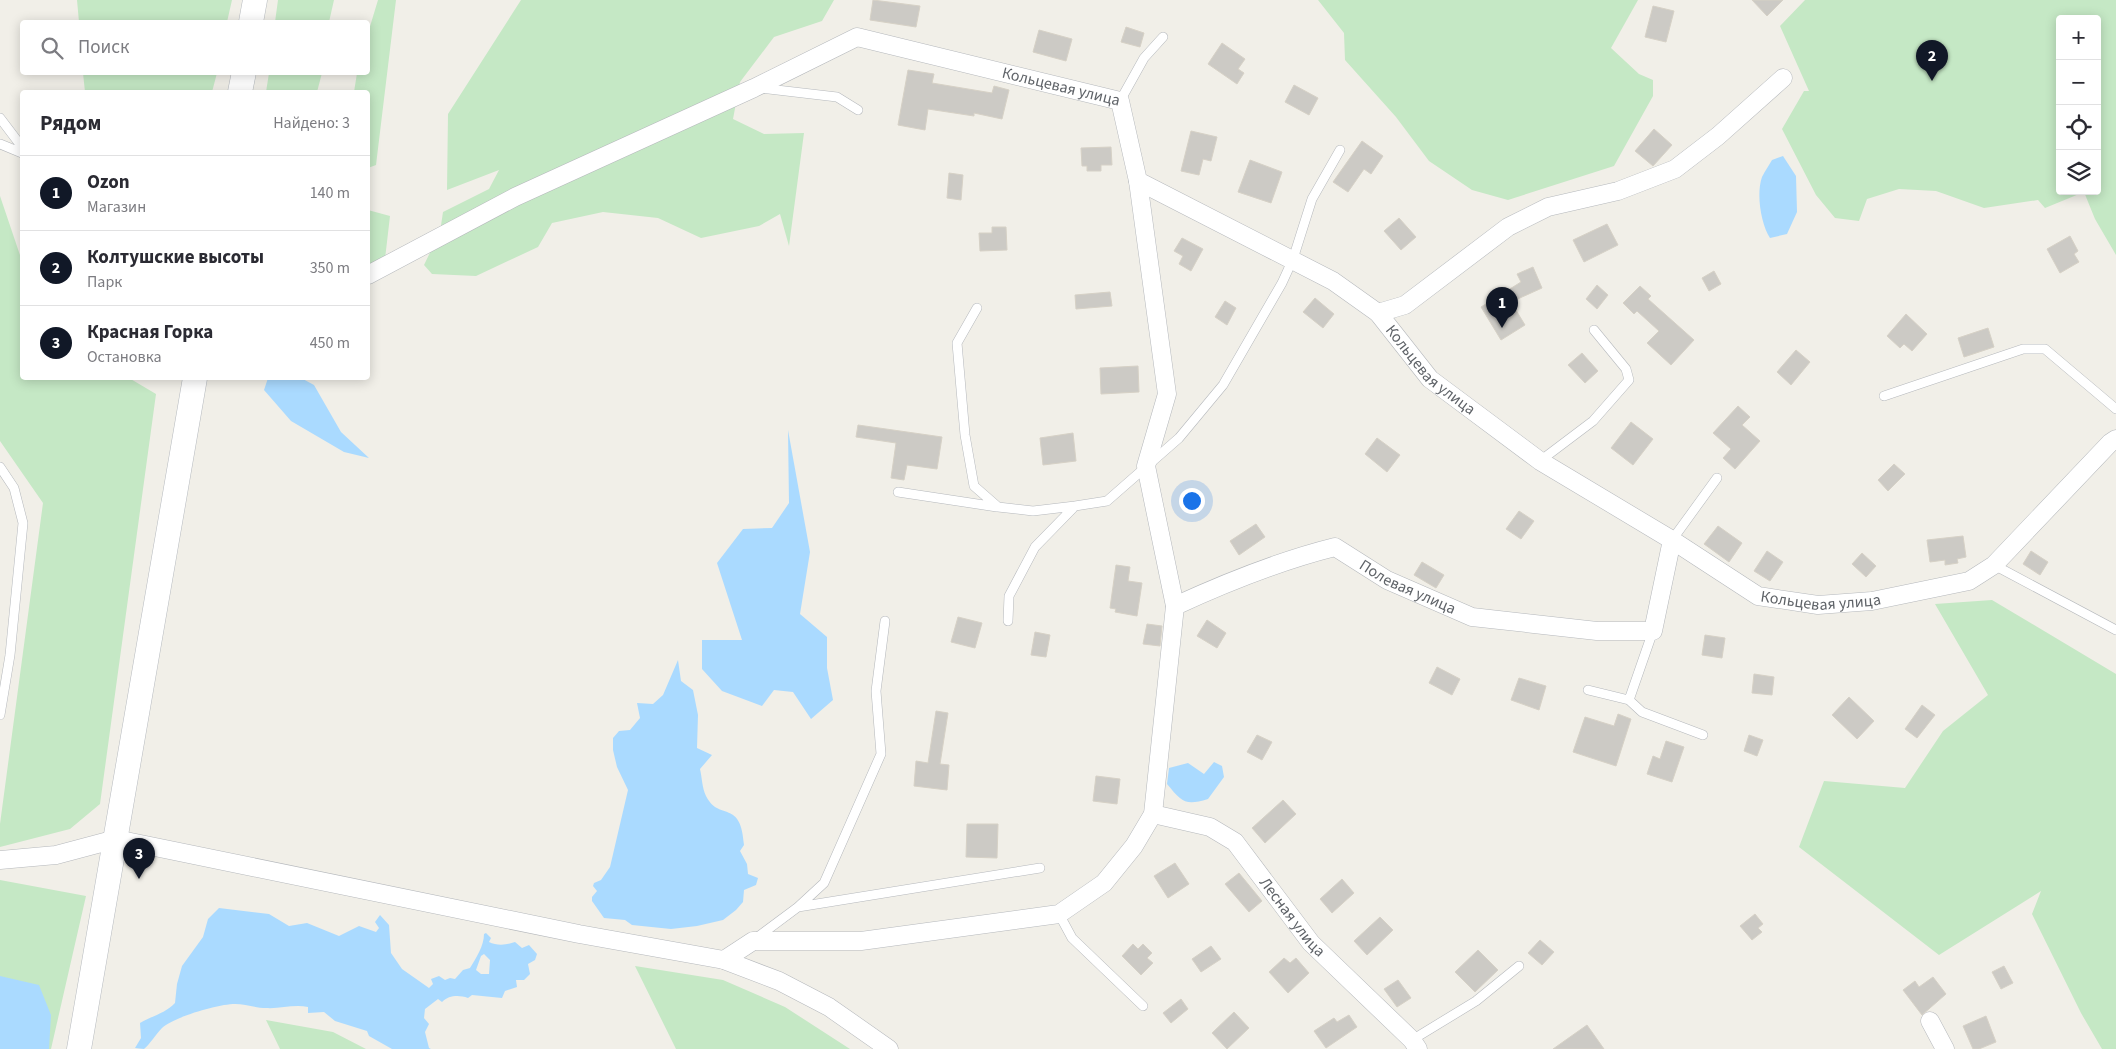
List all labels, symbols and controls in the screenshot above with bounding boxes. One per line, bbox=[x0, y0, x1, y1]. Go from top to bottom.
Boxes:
map controls bbox=[2056, 15, 2101, 195]
button: + bbox=[2056, 15, 2101, 60]
search box bbox=[20, 20, 370, 75]
icon: search bbox=[38, 34, 66, 62]
text: Поиск bbox=[78, 34, 129, 61]
pin: 2 bbox=[1916, 40, 1948, 81]
button: − bbox=[2056, 60, 2101, 105]
street label: Кольцевая улица bbox=[1000, 62, 1122, 112]
button: locate bbox=[2056, 105, 2101, 150]
text: Рядом bbox=[40, 108, 101, 138]
text: Найдено: 3 bbox=[273, 112, 350, 134]
button: layers bbox=[2056, 150, 2101, 195]
text: Ozon bbox=[87, 169, 130, 196]
text: 1 bbox=[52, 182, 60, 204]
text: 140 m bbox=[310, 182, 350, 204]
text: Магазин bbox=[87, 196, 146, 218]
text: Колтушские высоты bbox=[87, 244, 264, 271]
text: 2 bbox=[52, 257, 60, 279]
text: 350 m bbox=[310, 257, 350, 279]
text: Парк bbox=[87, 271, 122, 293]
pin: 1 bbox=[1486, 287, 1518, 328]
text: Красная Горка bbox=[87, 319, 213, 346]
street label: Кольцевая улица bbox=[1380, 320, 1480, 420]
text: 3 bbox=[52, 332, 60, 354]
text: 450 m bbox=[310, 332, 350, 354]
text: Остановка bbox=[87, 346, 161, 368]
your location bbox=[1179, 488, 1205, 514]
street label: Полевая улица bbox=[1355, 554, 1459, 620]
street label: Кольцевая улица bbox=[1759, 586, 1883, 616]
pin: 3 bbox=[123, 838, 155, 879]
street label: Лесная улица bbox=[1254, 873, 1330, 962]

